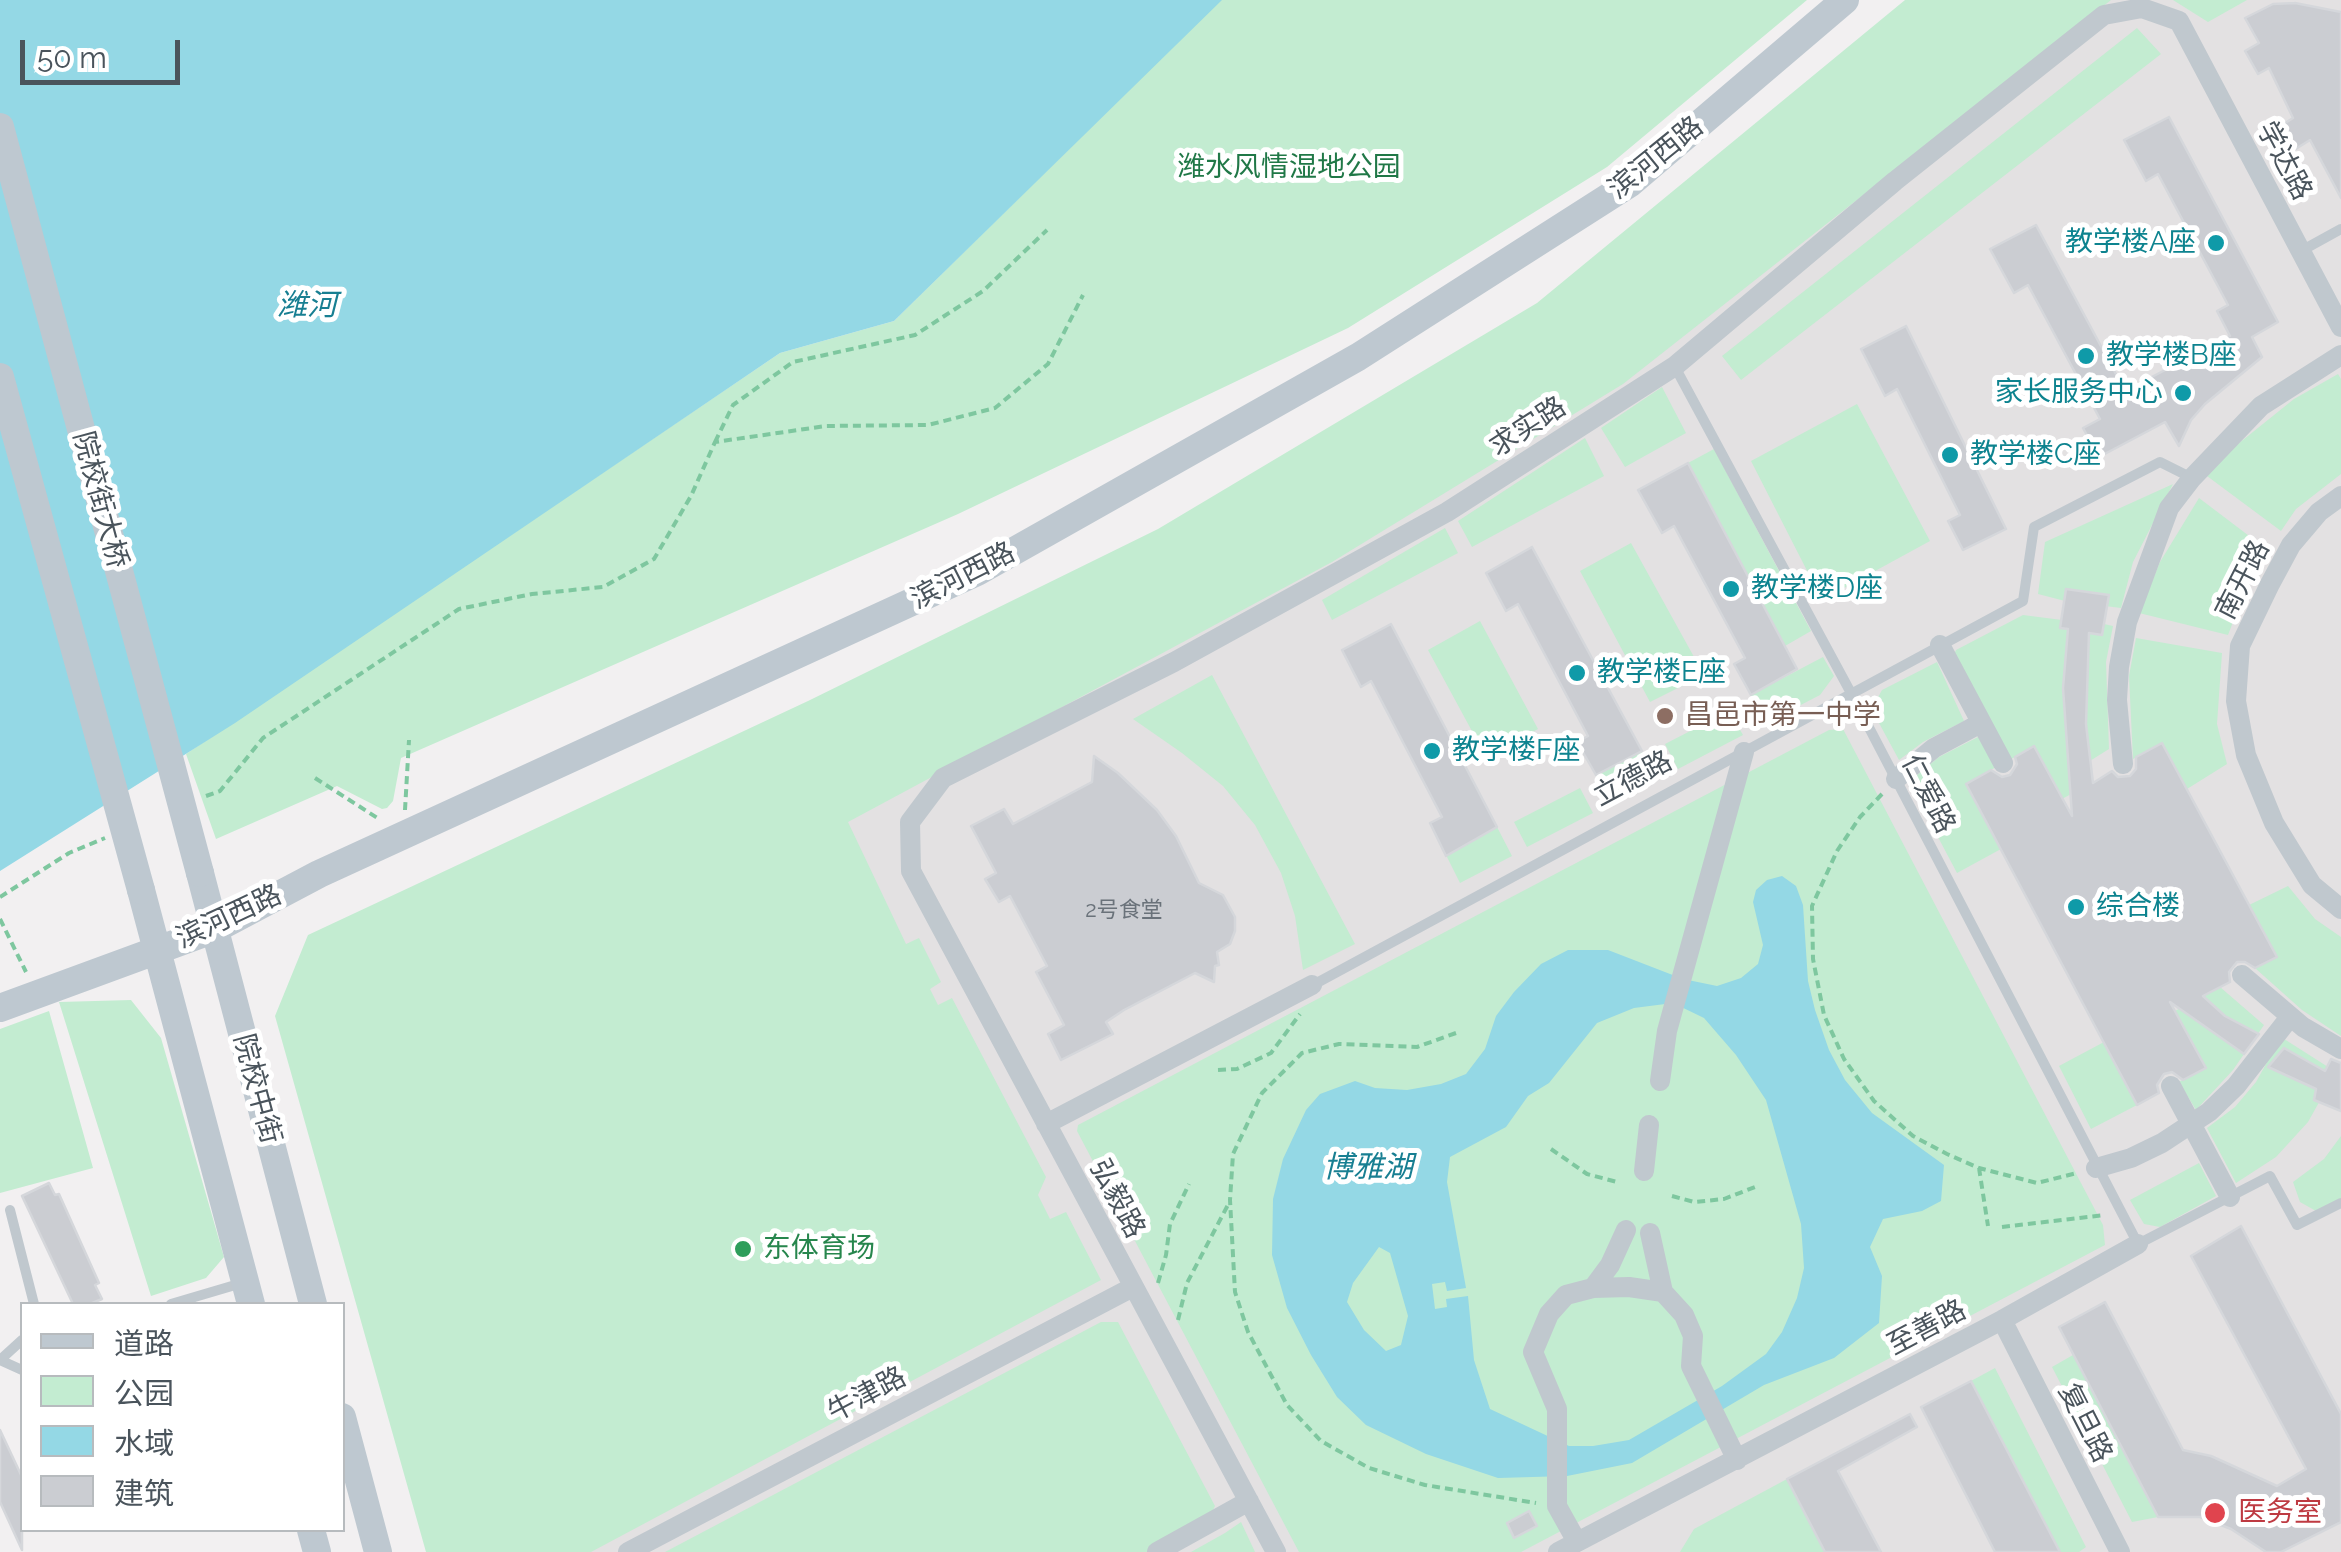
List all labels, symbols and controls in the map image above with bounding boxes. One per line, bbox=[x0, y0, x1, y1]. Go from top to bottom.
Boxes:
scale bar bbox=[25, 20, 185, 82]
text: 50 m bbox=[37, 40, 107, 75]
street label: 滨河西路 bbox=[1602, 110, 1710, 206]
street label: 学达路 bbox=[2249, 116, 2319, 206]
park label: 潍水风情湿地公园 bbox=[1177, 151, 1401, 185]
place label: 教学楼A座 bbox=[2065, 226, 2196, 260]
marker: 教学楼A座 bbox=[2205, 232, 2227, 254]
water label: 潍河 bbox=[277, 288, 337, 324]
place label: 教学楼B座 bbox=[2106, 339, 2237, 373]
marker: 教学楼B座 bbox=[2075, 345, 2097, 367]
place label: 家长服务中心 bbox=[1995, 376, 2163, 410]
marker: 家长服务中心 bbox=[2172, 382, 2194, 404]
street label: 求实路 bbox=[1484, 390, 1572, 464]
street label: 院校街大桥 bbox=[66, 428, 134, 572]
place label: 教学楼C座 bbox=[1970, 438, 2101, 472]
marker: 教学楼C座 bbox=[1939, 444, 1961, 466]
street label: 南开路 bbox=[2209, 535, 2277, 625]
street label: 滨河西路 bbox=[905, 536, 1021, 616]
place label: 教学楼D座 bbox=[1751, 572, 1883, 606]
marker: 教学楼D座 bbox=[1720, 578, 1742, 600]
place label: 教学楼E座 bbox=[1597, 656, 1726, 690]
marker: 教学楼E座 bbox=[1566, 662, 1588, 684]
place label: 昌邑市第一中学 bbox=[1685, 699, 1881, 733]
marker: 昌邑市第一中学 bbox=[1654, 705, 1676, 727]
place label: 教学楼F座 bbox=[1452, 734, 1580, 768]
marker: 教学楼F座 bbox=[1421, 740, 1443, 762]
street label: 立德路 bbox=[1588, 744, 1678, 814]
street label: 仁爱路 bbox=[1894, 749, 1962, 839]
street label: 滨河西路 bbox=[171, 878, 287, 956]
place label: 综合楼 bbox=[2096, 890, 2180, 924]
marker: 综合楼 bbox=[2065, 896, 2087, 918]
house number: 2号食堂 bbox=[1085, 897, 1163, 923]
street label: 院校中街 bbox=[226, 1031, 288, 1147]
water label: 博雅湖 bbox=[1323, 1150, 1413, 1186]
street label: 弘毅路 bbox=[1082, 1154, 1152, 1244]
place label: 东体育场 bbox=[763, 1232, 875, 1266]
marker: 东体育场 bbox=[732, 1238, 754, 1260]
street label: 至善路 bbox=[1882, 1293, 1972, 1363]
legend bbox=[20, 1302, 345, 1532]
text: 道路 bbox=[114, 1326, 174, 1361]
street label: 牛津路 bbox=[822, 1360, 912, 1430]
text: 公园 bbox=[114, 1376, 174, 1411]
street label: 复旦路 bbox=[2051, 1378, 2119, 1468]
text: 水域 bbox=[114, 1426, 174, 1461]
text: 建筑 bbox=[114, 1476, 174, 1511]
place label: 医务室 bbox=[2238, 1496, 2322, 1530]
marker: 医务室 bbox=[2202, 1500, 2228, 1526]

